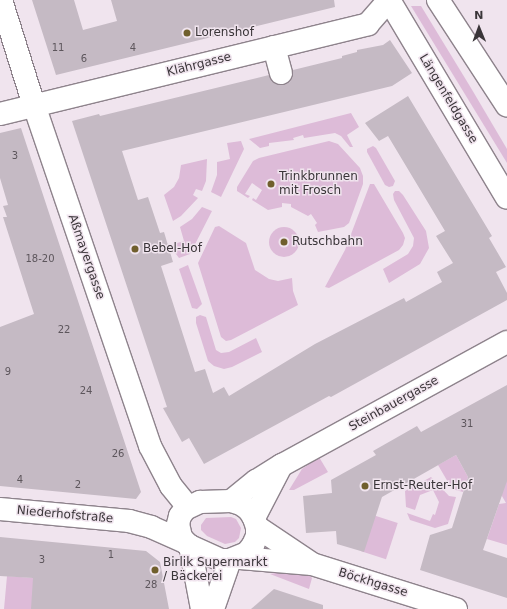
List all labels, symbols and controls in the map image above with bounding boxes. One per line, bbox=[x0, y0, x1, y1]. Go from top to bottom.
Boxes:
north arrow bbox=[459, 8, 499, 48]
text: N bbox=[474, 9, 484, 22]
place label: Lorenshof bbox=[195, 26, 254, 40]
marker: Lorenshof bbox=[182, 28, 192, 38]
house number: 11 bbox=[52, 42, 64, 54]
house number: 4 bbox=[130, 42, 136, 54]
street label: Klährgasse bbox=[165, 50, 233, 80]
street label: Längenfeldgasse bbox=[416, 52, 480, 146]
house number: 6 bbox=[81, 53, 87, 65]
house number: 3 bbox=[12, 150, 18, 162]
place label: Trinkbrunnen mit Frosch bbox=[279, 170, 358, 198]
marker: Trinkbrunnen mit Frosch bbox=[266, 179, 276, 189]
street label: Aßmayergasse bbox=[65, 213, 107, 301]
place label: Rutschbahn bbox=[292, 235, 363, 249]
marker: Rutschbahn bbox=[279, 237, 289, 247]
place label: Bebel-Hof bbox=[143, 242, 202, 256]
marker: Bebel-Hof bbox=[130, 244, 140, 254]
house number: 18-20 bbox=[25, 253, 55, 265]
house number: 22 bbox=[58, 324, 70, 336]
house number: 9 bbox=[5, 366, 11, 378]
street label: Steinbauergasse bbox=[347, 373, 441, 435]
house number: 24 bbox=[80, 385, 92, 397]
house number: 31 bbox=[461, 418, 473, 430]
house number: 26 bbox=[112, 448, 124, 460]
house number: 4 bbox=[17, 474, 23, 486]
house number: 2 bbox=[75, 479, 81, 491]
place label: Ernst-Reuter-Hof bbox=[373, 479, 472, 493]
marker: Ernst-Reuter-Hof bbox=[360, 481, 370, 491]
street label: Niederhofstraße bbox=[16, 504, 114, 526]
house number: 1 bbox=[108, 549, 114, 561]
house number: 3 bbox=[39, 554, 45, 566]
place label: Birlik Supermarkt / Bäckerei bbox=[163, 556, 268, 584]
marker: Birlik Supermarkt / Bäckerei bbox=[150, 565, 160, 575]
street label: Böckhgasse bbox=[337, 566, 409, 600]
house number: 28 bbox=[145, 579, 157, 591]

